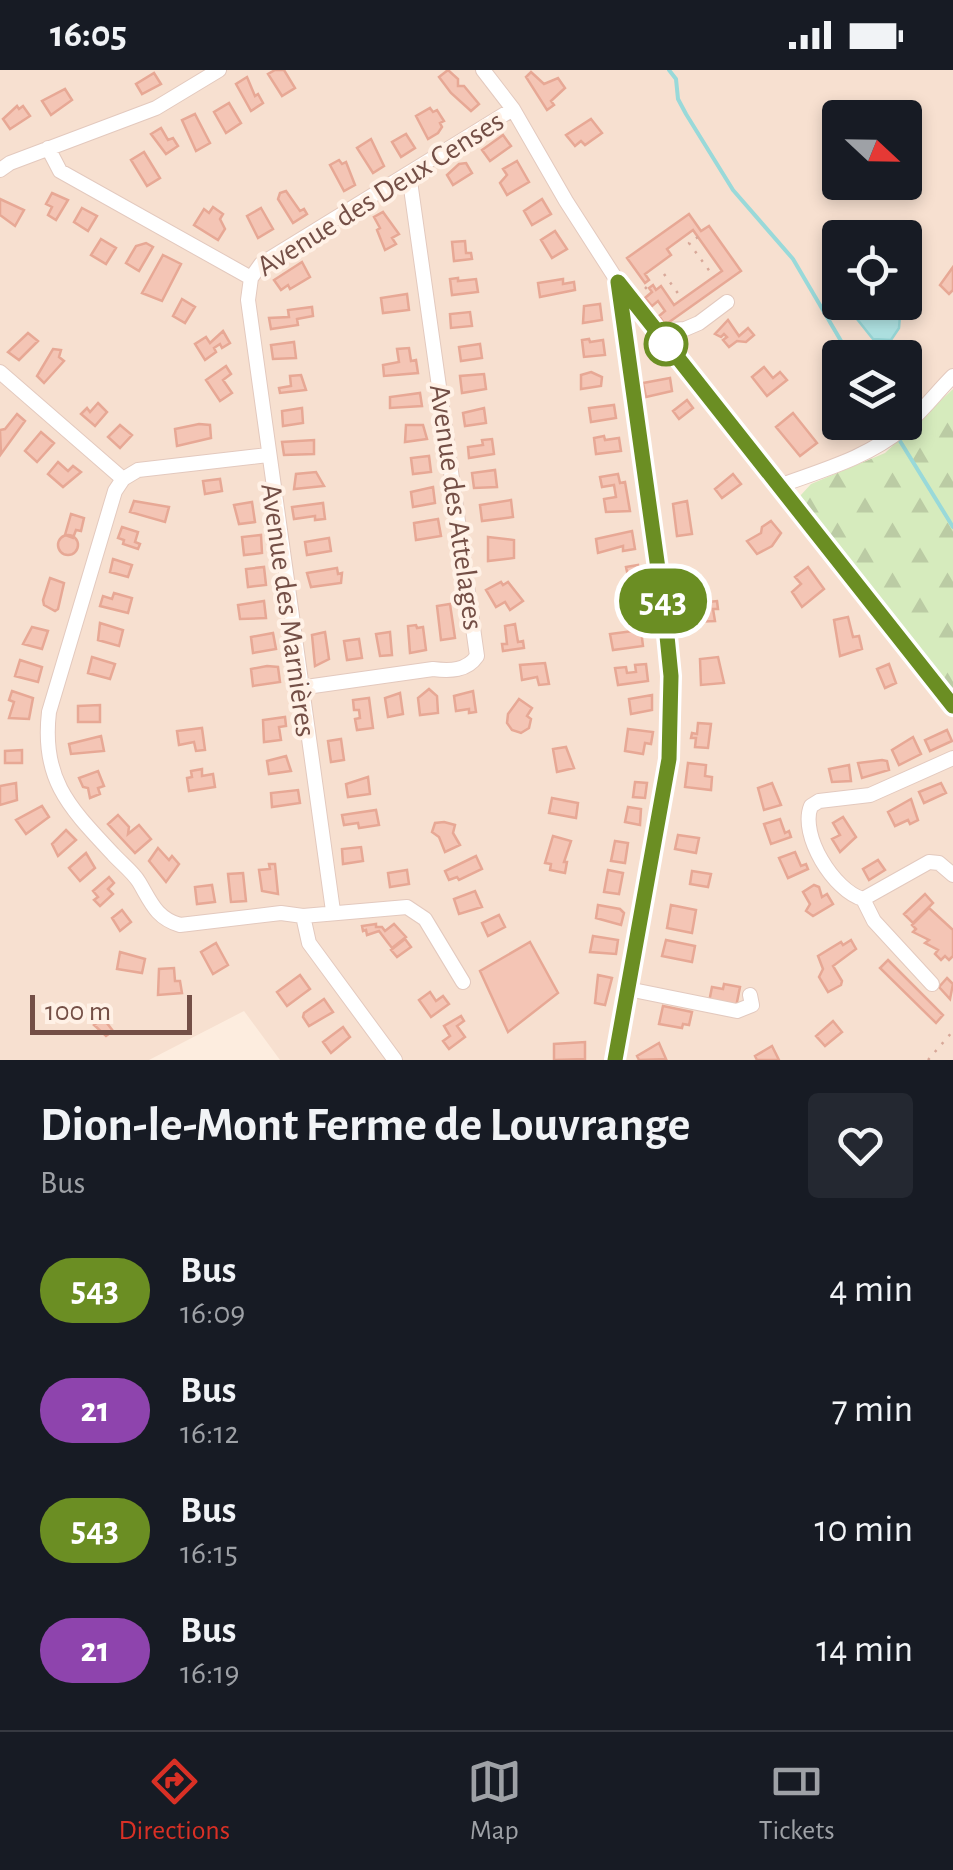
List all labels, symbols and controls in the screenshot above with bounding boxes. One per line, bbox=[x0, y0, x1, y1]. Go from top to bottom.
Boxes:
text: 16:05 bbox=[50, 16, 127, 54]
north arrow bbox=[822, 100, 922, 200]
map controls bbox=[822, 100, 922, 440]
street label: Avenue des Deux Censes bbox=[252, 106, 509, 282]
button: locate bbox=[822, 220, 922, 320]
unlabelled marker bbox=[645, 323, 687, 365]
button: layers bbox=[822, 340, 922, 440]
street label: Avenue des Attelages bbox=[424, 382, 488, 632]
street label: Avenue des Marnières bbox=[255, 481, 321, 739]
line badge: 543 bbox=[606, 568, 720, 634]
text: 543 bbox=[639, 584, 687, 619]
scale bar bbox=[30, 990, 192, 1034]
text: 100 m bbox=[45, 998, 111, 1026]
button: heart bbox=[808, 1093, 913, 1198]
text: Dion-le-Mont Ferme de Louvrange bbox=[40, 1102, 691, 1150]
text: Bus bbox=[40, 1167, 85, 1199]
text: Bus bbox=[180, 1252, 236, 1290]
text: 4 min bbox=[829, 1271, 913, 1309]
text: 543 bbox=[71, 1273, 119, 1308]
text: 16:09 bbox=[180, 1297, 245, 1329]
text: Bus bbox=[180, 1372, 236, 1410]
text: 7 min bbox=[832, 1391, 913, 1429]
text: 21 bbox=[80, 1393, 110, 1428]
text: 16:12 bbox=[180, 1417, 239, 1449]
text: Bus bbox=[180, 1492, 236, 1530]
text: 10 min bbox=[814, 1511, 913, 1549]
text: 543 bbox=[71, 1513, 119, 1548]
text: 16:15 bbox=[180, 1537, 238, 1569]
text: Bus bbox=[180, 1612, 236, 1650]
text: 14 min bbox=[816, 1631, 913, 1669]
text: 21 bbox=[80, 1633, 110, 1668]
text: 16:19 bbox=[180, 1657, 239, 1689]
tab: Directions bbox=[118, 1754, 230, 1848]
tab: Map bbox=[467, 1754, 522, 1848]
tab: Tickets bbox=[759, 1754, 835, 1848]

